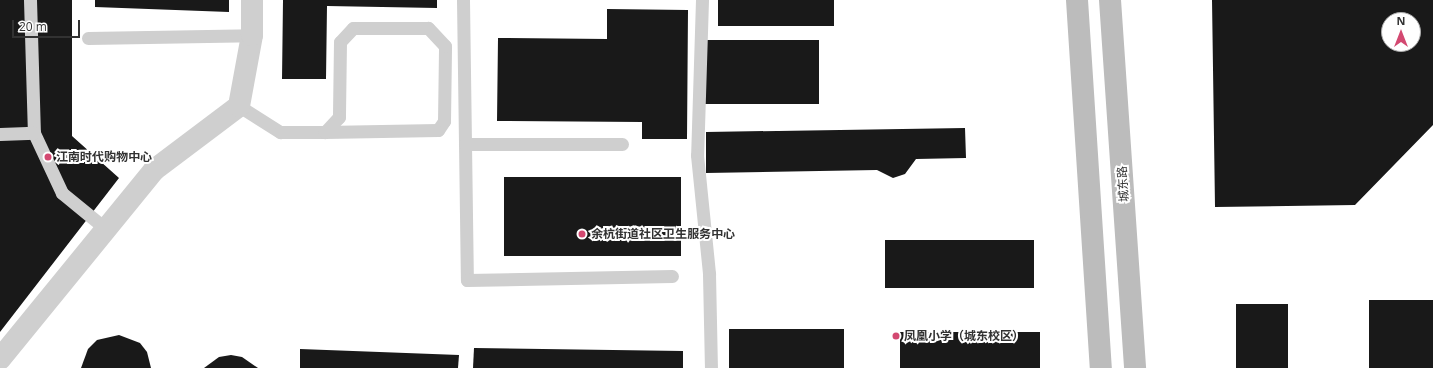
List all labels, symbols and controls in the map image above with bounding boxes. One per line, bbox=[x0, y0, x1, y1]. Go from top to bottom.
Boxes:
scale bar bbox=[14, 12, 82, 38]
north arrow bbox=[1381, 12, 1421, 52]
text: N bbox=[1397, 13, 1405, 28]
text: 20 m bbox=[19, 18, 47, 35]
place label: 江南时代购物中心 bbox=[56, 150, 152, 164]
marker: 江南时代购物中心 bbox=[43, 152, 53, 162]
street label: 城东路 bbox=[1115, 166, 1131, 202]
place label: 余杭街道社区卫生服务中心 bbox=[591, 227, 735, 241]
marker: 余杭街道社区卫生服务中心 bbox=[576, 228, 588, 240]
place label: 凤凰小学（城东校区） bbox=[904, 329, 1024, 343]
marker: 凤凰小学（城东校区） bbox=[891, 331, 901, 341]

